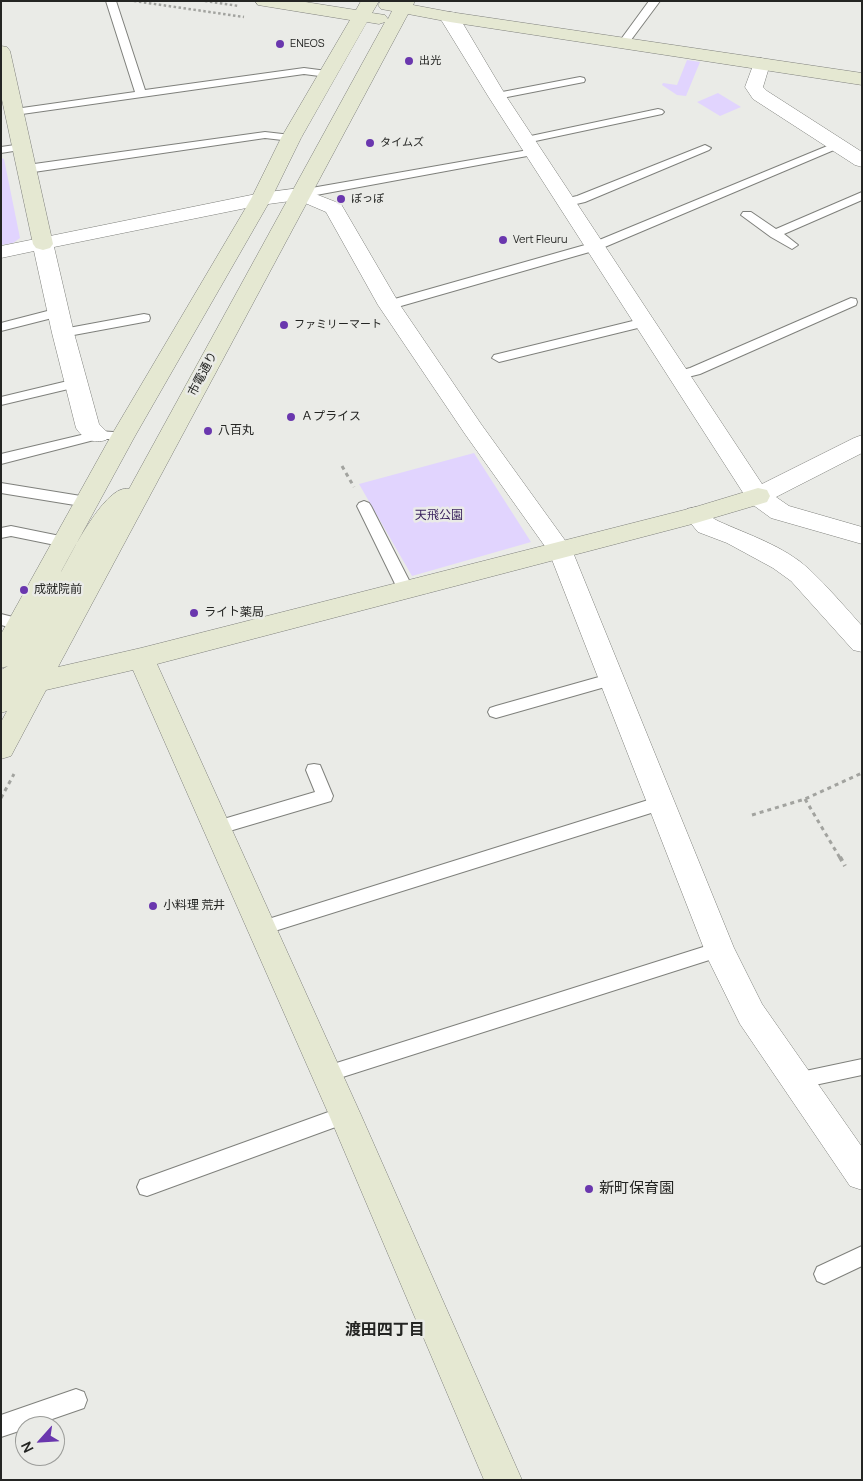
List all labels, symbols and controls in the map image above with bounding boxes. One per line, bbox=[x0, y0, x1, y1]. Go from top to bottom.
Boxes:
place label: ENEOS bbox=[290, 37, 324, 51]
marker: ENEOS bbox=[274, 38, 286, 50]
place label: 出光 bbox=[419, 54, 441, 68]
marker: 出光 bbox=[403, 55, 415, 67]
place label: タイムズ bbox=[380, 136, 424, 150]
marker: タイムズ bbox=[364, 137, 376, 149]
place label: ぽっぽ bbox=[351, 192, 384, 206]
marker: ぽっぽ bbox=[335, 193, 347, 205]
place label: Vert Fleuru bbox=[513, 233, 568, 247]
marker: Vert Fleuru bbox=[497, 234, 509, 246]
place label: ファミリーマート bbox=[294, 318, 382, 332]
marker: ファミリーマート bbox=[278, 319, 290, 331]
street label: 市電通り bbox=[185, 349, 221, 399]
place label: Ａプライス bbox=[301, 410, 361, 424]
marker: Ａプライス bbox=[285, 411, 297, 423]
place label: 八百丸 bbox=[218, 424, 254, 438]
marker: 八百丸 bbox=[202, 425, 214, 437]
park label: 天飛公園 bbox=[415, 509, 463, 523]
place label: 成就院前 bbox=[34, 583, 82, 597]
marker: 成就院前 bbox=[18, 584, 30, 596]
place label: ライト薬局 bbox=[204, 606, 264, 620]
marker: ライト薬局 bbox=[188, 607, 200, 619]
place label: 小料理 荒井 bbox=[163, 899, 225, 913]
marker: 小料理 荒井 bbox=[147, 900, 159, 912]
place label: 新町保育園 bbox=[599, 1180, 674, 1198]
marker: 新町保育園 bbox=[583, 1183, 595, 1195]
district label: 渡田四丁目 bbox=[345, 1321, 425, 1341]
north arrow bbox=[15, 1416, 65, 1466]
text: N bbox=[16, 1439, 38, 1456]

